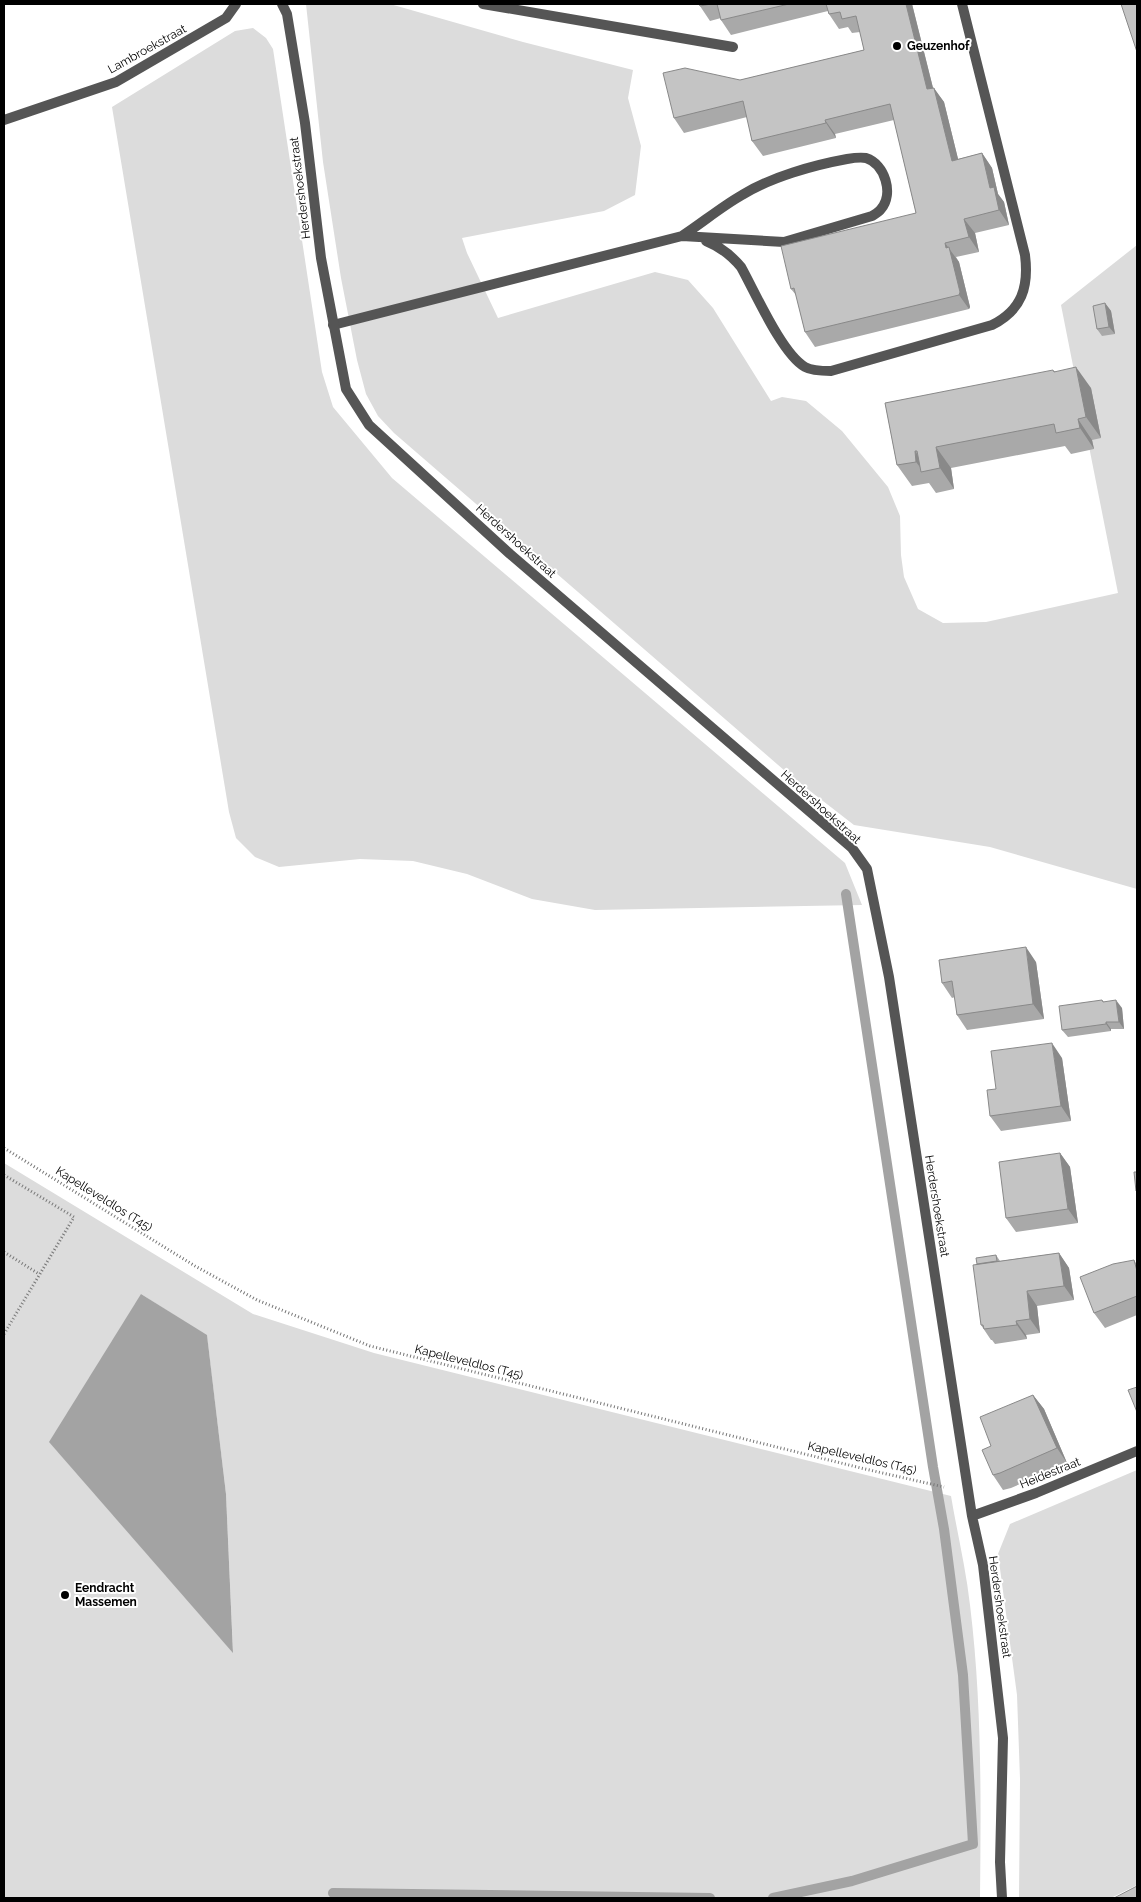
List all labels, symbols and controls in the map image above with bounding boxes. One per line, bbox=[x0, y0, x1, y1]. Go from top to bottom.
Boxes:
street label: Lambroekstraat bbox=[105, 22, 189, 76]
place label: Geuzenhof bbox=[907, 39, 970, 53]
marker: Geuzenhof bbox=[891, 40, 903, 52]
street label: Herdershoekstraat bbox=[287, 136, 313, 240]
street label: Herdershoekstraat bbox=[473, 501, 559, 581]
street label: Herdershoekstraat bbox=[778, 767, 864, 847]
street label: Herdershoekstraat bbox=[922, 1154, 952, 1258]
street label: Kapelleveldlos (T45) bbox=[53, 1164, 155, 1234]
street label: Kapelleveldlos (T45) bbox=[413, 1342, 525, 1382]
street label: Kapelleveldlos (T45) bbox=[806, 1439, 918, 1477]
street label: Heidestraat bbox=[1018, 1455, 1082, 1491]
street label: Herdershoekstraat bbox=[986, 1555, 1014, 1659]
place label: Eendracht Massemen bbox=[75, 1581, 137, 1609]
marker: Eendracht Massemen bbox=[59, 1589, 71, 1601]

